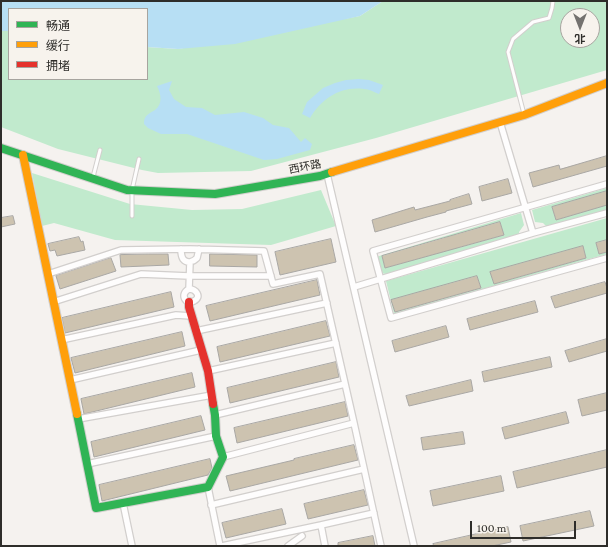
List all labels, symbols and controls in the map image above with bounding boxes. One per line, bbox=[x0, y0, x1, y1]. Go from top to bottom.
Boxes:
legend bbox=[8, 8, 148, 80]
north arrow bbox=[560, 8, 600, 48]
text: 畅通 bbox=[46, 19, 70, 33]
text: 北 bbox=[575, 33, 586, 45]
text: 缓行 bbox=[46, 39, 70, 53]
text: 拥堵 bbox=[46, 59, 70, 73]
street label: 西环路 bbox=[288, 157, 322, 177]
scale bar bbox=[472, 513, 578, 539]
text: 100 m bbox=[477, 521, 506, 535]

